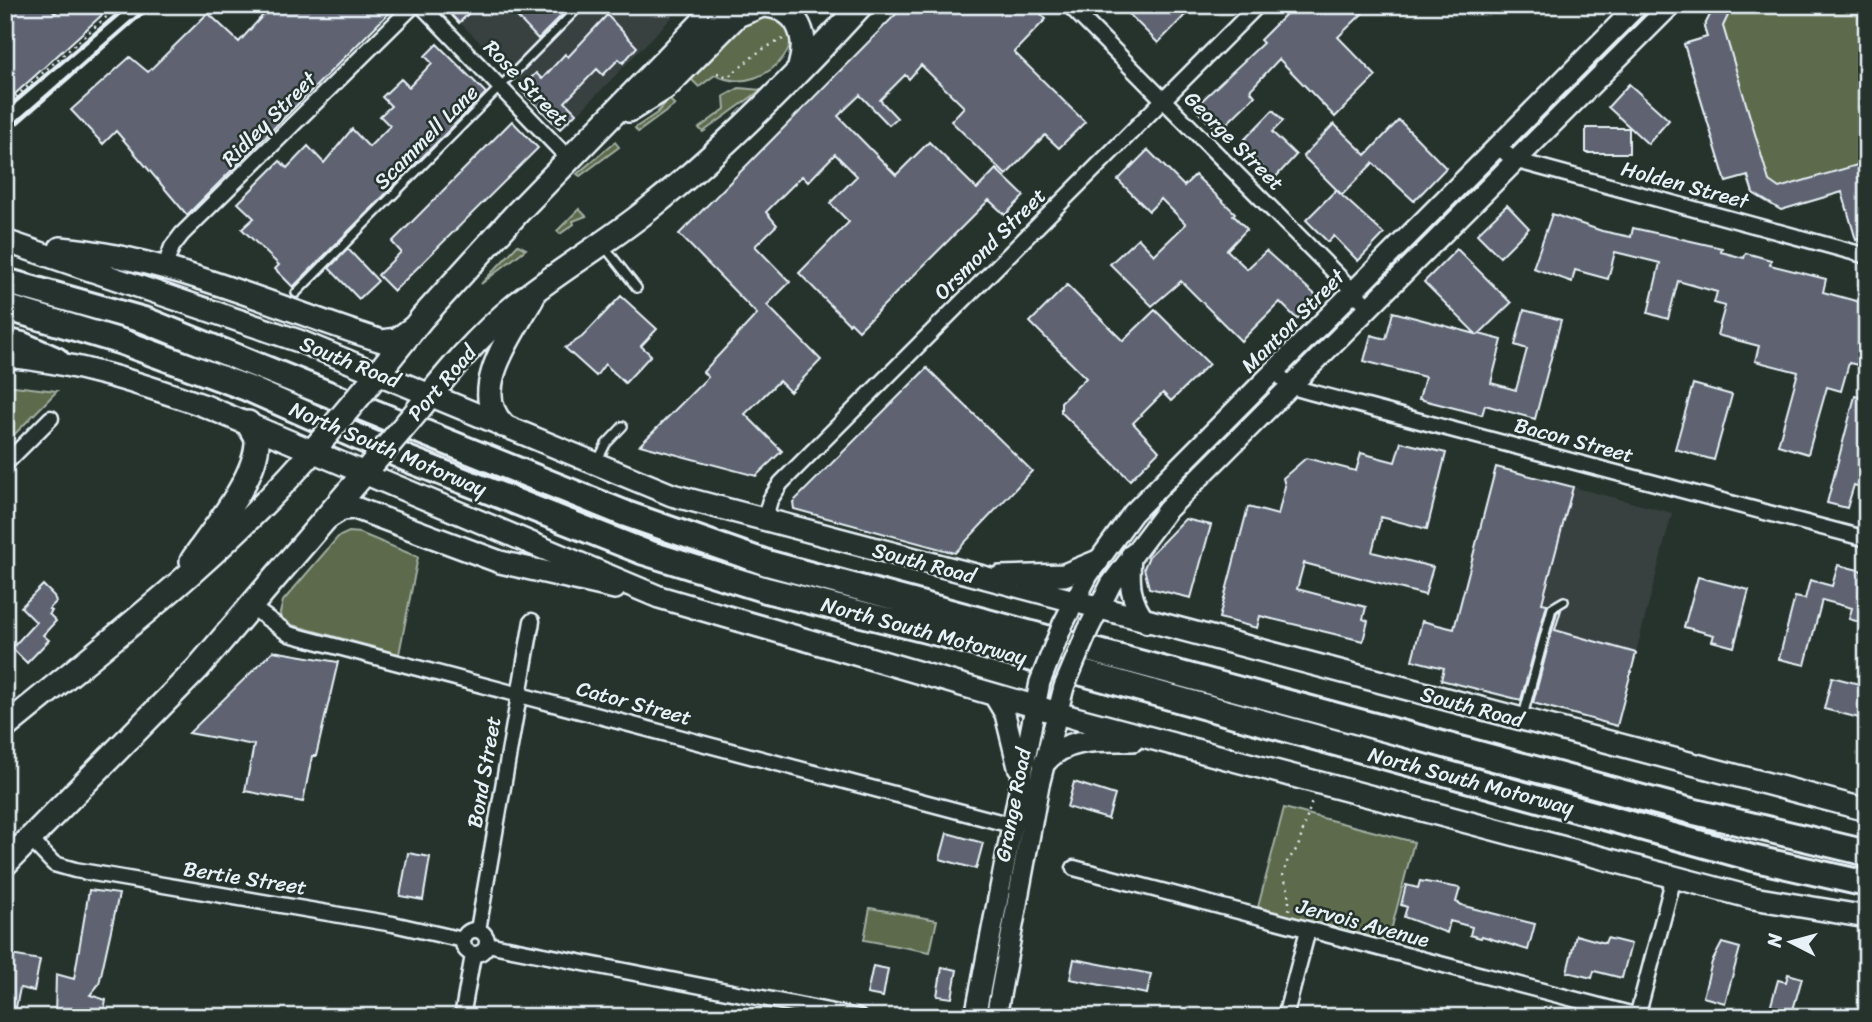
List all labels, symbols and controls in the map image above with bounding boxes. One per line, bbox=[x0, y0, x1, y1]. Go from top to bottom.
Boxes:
street label: Rose Street bbox=[474, 30, 578, 136]
street label: Ridley Street bbox=[212, 61, 327, 176]
street label: Scammell Lane bbox=[364, 75, 488, 199]
street label: George Street bbox=[1174, 81, 1294, 201]
street label: Holden Street bbox=[1617, 150, 1754, 221]
street label: Orsmond Street bbox=[924, 178, 1056, 310]
street label: Manton Street bbox=[1231, 258, 1356, 383]
street label: South Road bbox=[294, 325, 408, 400]
street label: Port Road bbox=[398, 334, 488, 430]
street label: North South Motorway bbox=[283, 390, 493, 508]
street label: Bacon Street bbox=[1510, 406, 1638, 474]
street label: South Road bbox=[868, 531, 982, 596]
street label: North South Motorway bbox=[817, 585, 1031, 677]
street label: Cator Street bbox=[572, 669, 696, 737]
street label: South Road bbox=[1416, 675, 1530, 740]
street label: Bond Street bbox=[455, 713, 513, 831]
street label: North South Motorway bbox=[1364, 735, 1578, 827]
street label: Grange Road bbox=[983, 743, 1043, 865]
street label: Bertie Street bbox=[181, 850, 309, 906]
street label: Jervois Avenue bbox=[1291, 887, 1434, 959]
north arrow bbox=[1756, 906, 1826, 976]
text: N bbox=[1757, 931, 1792, 950]

